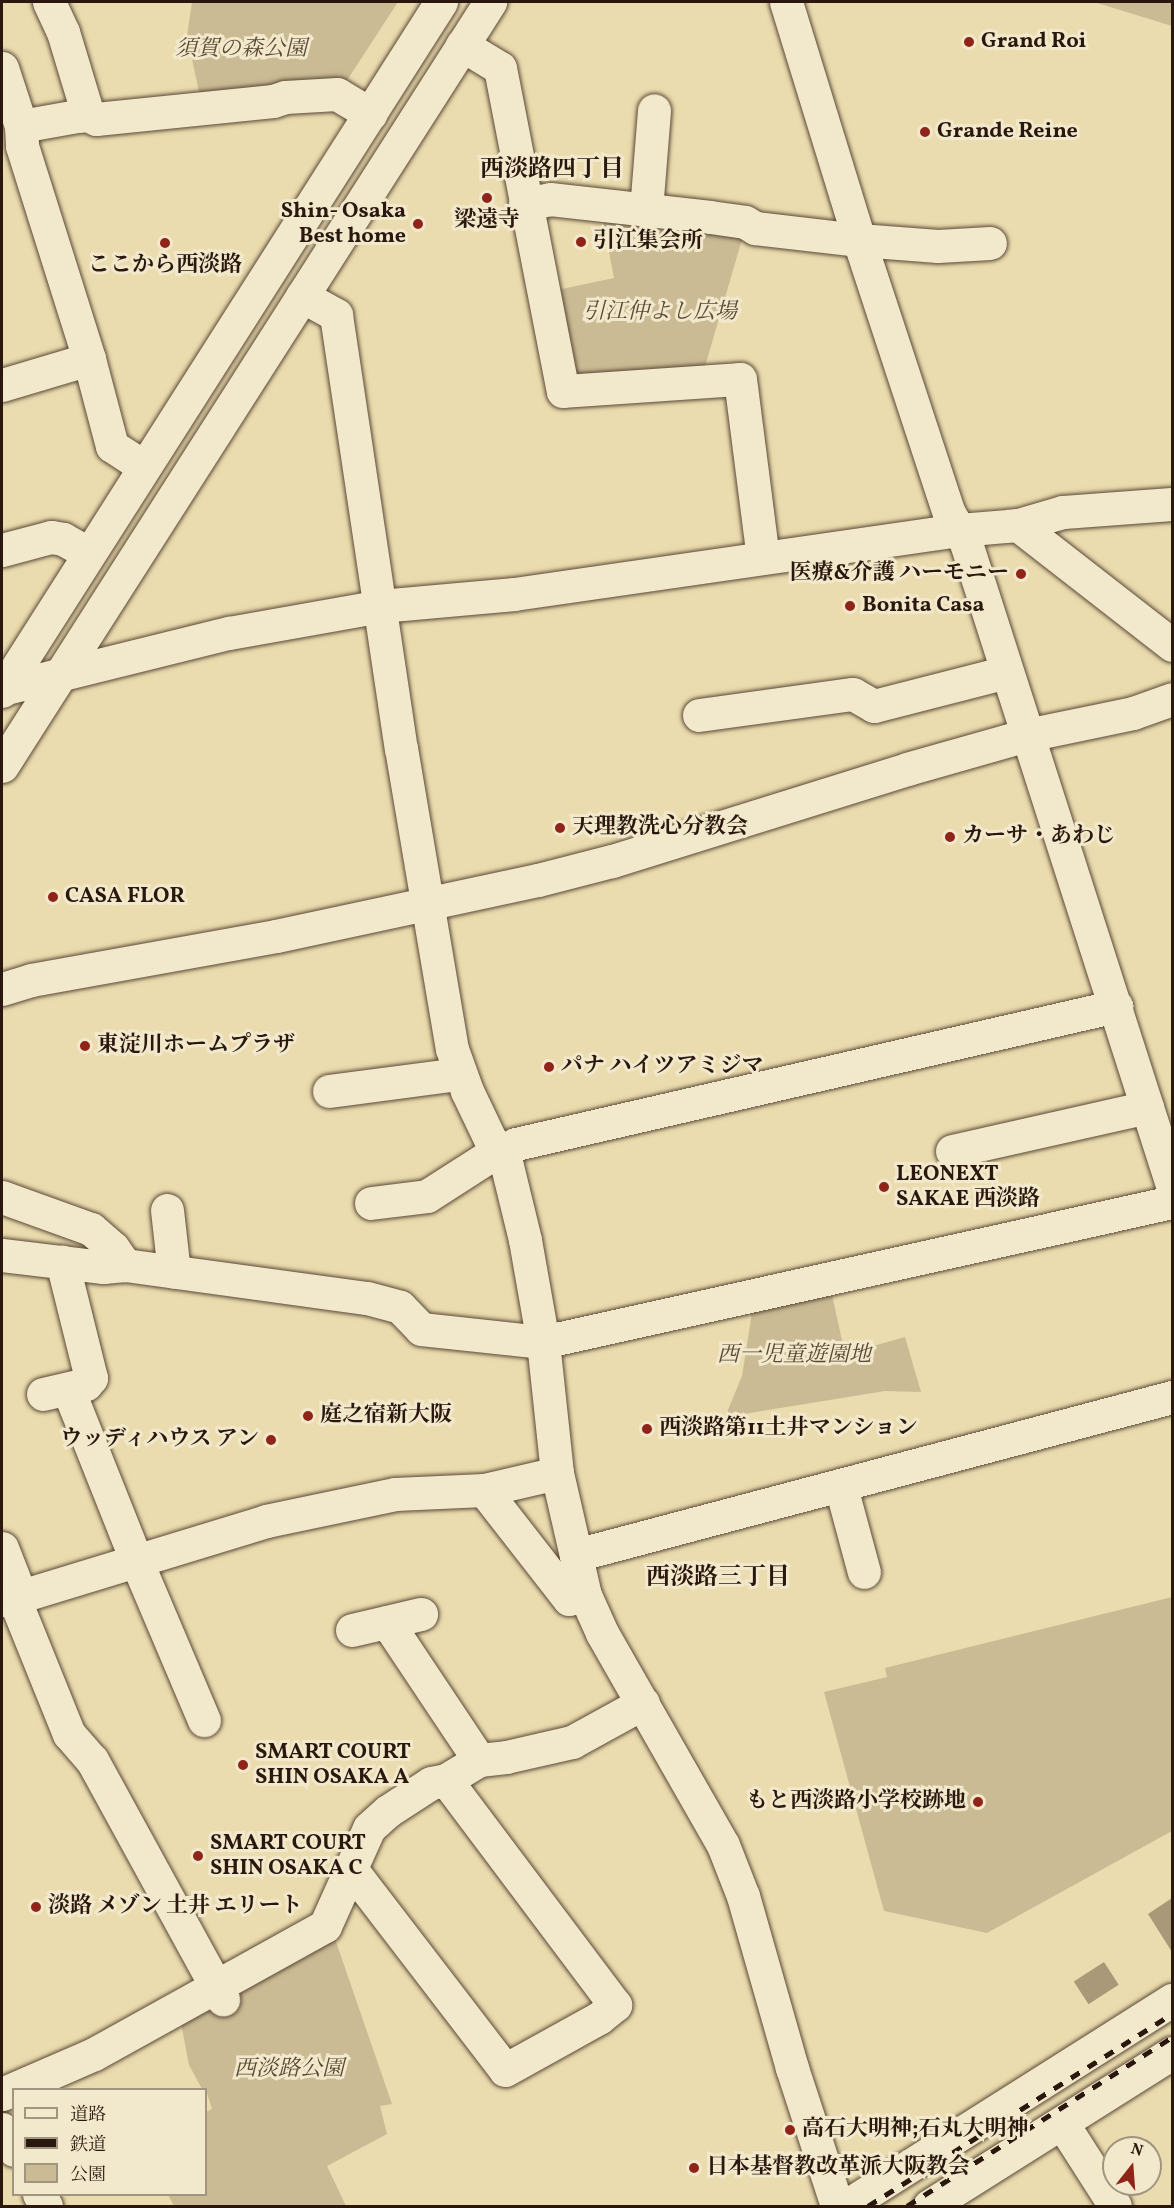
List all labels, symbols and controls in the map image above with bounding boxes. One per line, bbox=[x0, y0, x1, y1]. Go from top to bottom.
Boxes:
place label: Grand Roi bbox=[981, 29, 1086, 55]
marker: Grand Roi bbox=[962, 35, 976, 49]
park label: 須賀の森公園 bbox=[175, 37, 307, 63]
place label: Grande Reine bbox=[937, 119, 1078, 145]
marker: Grande Reine bbox=[918, 125, 932, 139]
district label: 西淡路四丁目 bbox=[480, 157, 624, 185]
marker: 梁遠寺 bbox=[480, 191, 494, 205]
place label: Shin- Osaka Best home bbox=[280, 198, 406, 249]
place label: 梁遠寺 bbox=[454, 208, 520, 234]
marker: Shin- Osaka Best home bbox=[411, 217, 425, 231]
place label: 引江集会所 bbox=[593, 229, 703, 255]
marker: 引江集会所 bbox=[574, 235, 588, 249]
marker: ここから西淡路 bbox=[158, 236, 172, 250]
place label: ここから西淡路 bbox=[88, 253, 242, 279]
park label: 引江仲よし広場 bbox=[583, 300, 737, 326]
place label: 医療&介護 ハーモニー bbox=[790, 561, 1009, 587]
marker: 医療&介護 ハーモニー bbox=[1014, 567, 1028, 581]
place label: Bonita Casa bbox=[862, 593, 984, 619]
marker: Bonita Casa bbox=[843, 599, 857, 613]
place label: 天理教洗心分教会 bbox=[572, 815, 748, 841]
marker: 天理教洗心分教会 bbox=[553, 821, 567, 835]
place label: カーサ・あわじ bbox=[962, 824, 1116, 850]
marker: カーサ・あわじ bbox=[943, 830, 957, 844]
place label: CASA FLOR bbox=[65, 884, 185, 910]
marker: CASA FLOR bbox=[46, 890, 60, 904]
place label: 東淀川ホームプラザ bbox=[97, 1033, 295, 1059]
marker: 東淀川ホームプラザ bbox=[78, 1039, 92, 1053]
place label: パナ ハイツアミジマ bbox=[561, 1054, 763, 1080]
marker: パナ ハイツアミジマ bbox=[542, 1060, 556, 1074]
place label: LEONEXT SAKAE 西淡路 bbox=[896, 1161, 1040, 1212]
marker: LEONEXT SAKAE 西淡路 bbox=[877, 1180, 891, 1194]
park label: 西一児童遊園地 bbox=[717, 1343, 871, 1369]
place label: 庭之宿新大阪 bbox=[320, 1403, 452, 1429]
marker: 庭之宿新大阪 bbox=[301, 1409, 315, 1423]
place label: 西淡路第11土井マンション bbox=[659, 1416, 919, 1442]
marker: 西淡路第11土井マンション bbox=[640, 1422, 654, 1436]
place label: ウッディハウス アン bbox=[57, 1427, 259, 1453]
marker: ウッディハウス アン bbox=[264, 1433, 278, 1447]
district label: 西淡路三丁目 bbox=[646, 1565, 790, 1593]
place label: SMART COURT SHIN OSAKA A bbox=[255, 1739, 412, 1790]
marker: SMART COURT SHIN OSAKA A bbox=[236, 1758, 250, 1772]
place label: もと西淡路小学校跡地 bbox=[746, 1789, 966, 1815]
marker: もと西淡路小学校跡地 bbox=[971, 1795, 985, 1809]
place label: SMART COURT SHIN OSAKA C bbox=[210, 1830, 367, 1882]
marker: SMART COURT SHIN OSAKA C bbox=[191, 1849, 205, 1863]
place label: 淡路 メゾン 土井 エリート bbox=[48, 1894, 303, 1920]
marker: 淡路 メゾン 土井 エリート bbox=[29, 1900, 43, 1914]
park label: 西淡路公園 bbox=[234, 2057, 344, 2083]
legend bbox=[12, 2088, 207, 2196]
text: 道路 bbox=[70, 2103, 106, 2128]
place label: 高石大明神;石丸大明神 bbox=[802, 2117, 1028, 2143]
marker: 高石大明神;石丸大明神 bbox=[783, 2123, 797, 2137]
text: 鉄道 bbox=[70, 2133, 106, 2158]
north arrow bbox=[1102, 2136, 1162, 2196]
text: N bbox=[1128, 2138, 1145, 2163]
place label: 日本基督教改革派大阪教会 bbox=[706, 2155, 970, 2181]
marker: 日本基督教改革派大阪教会 bbox=[687, 2161, 701, 2175]
text: 公園 bbox=[70, 2163, 106, 2188]

